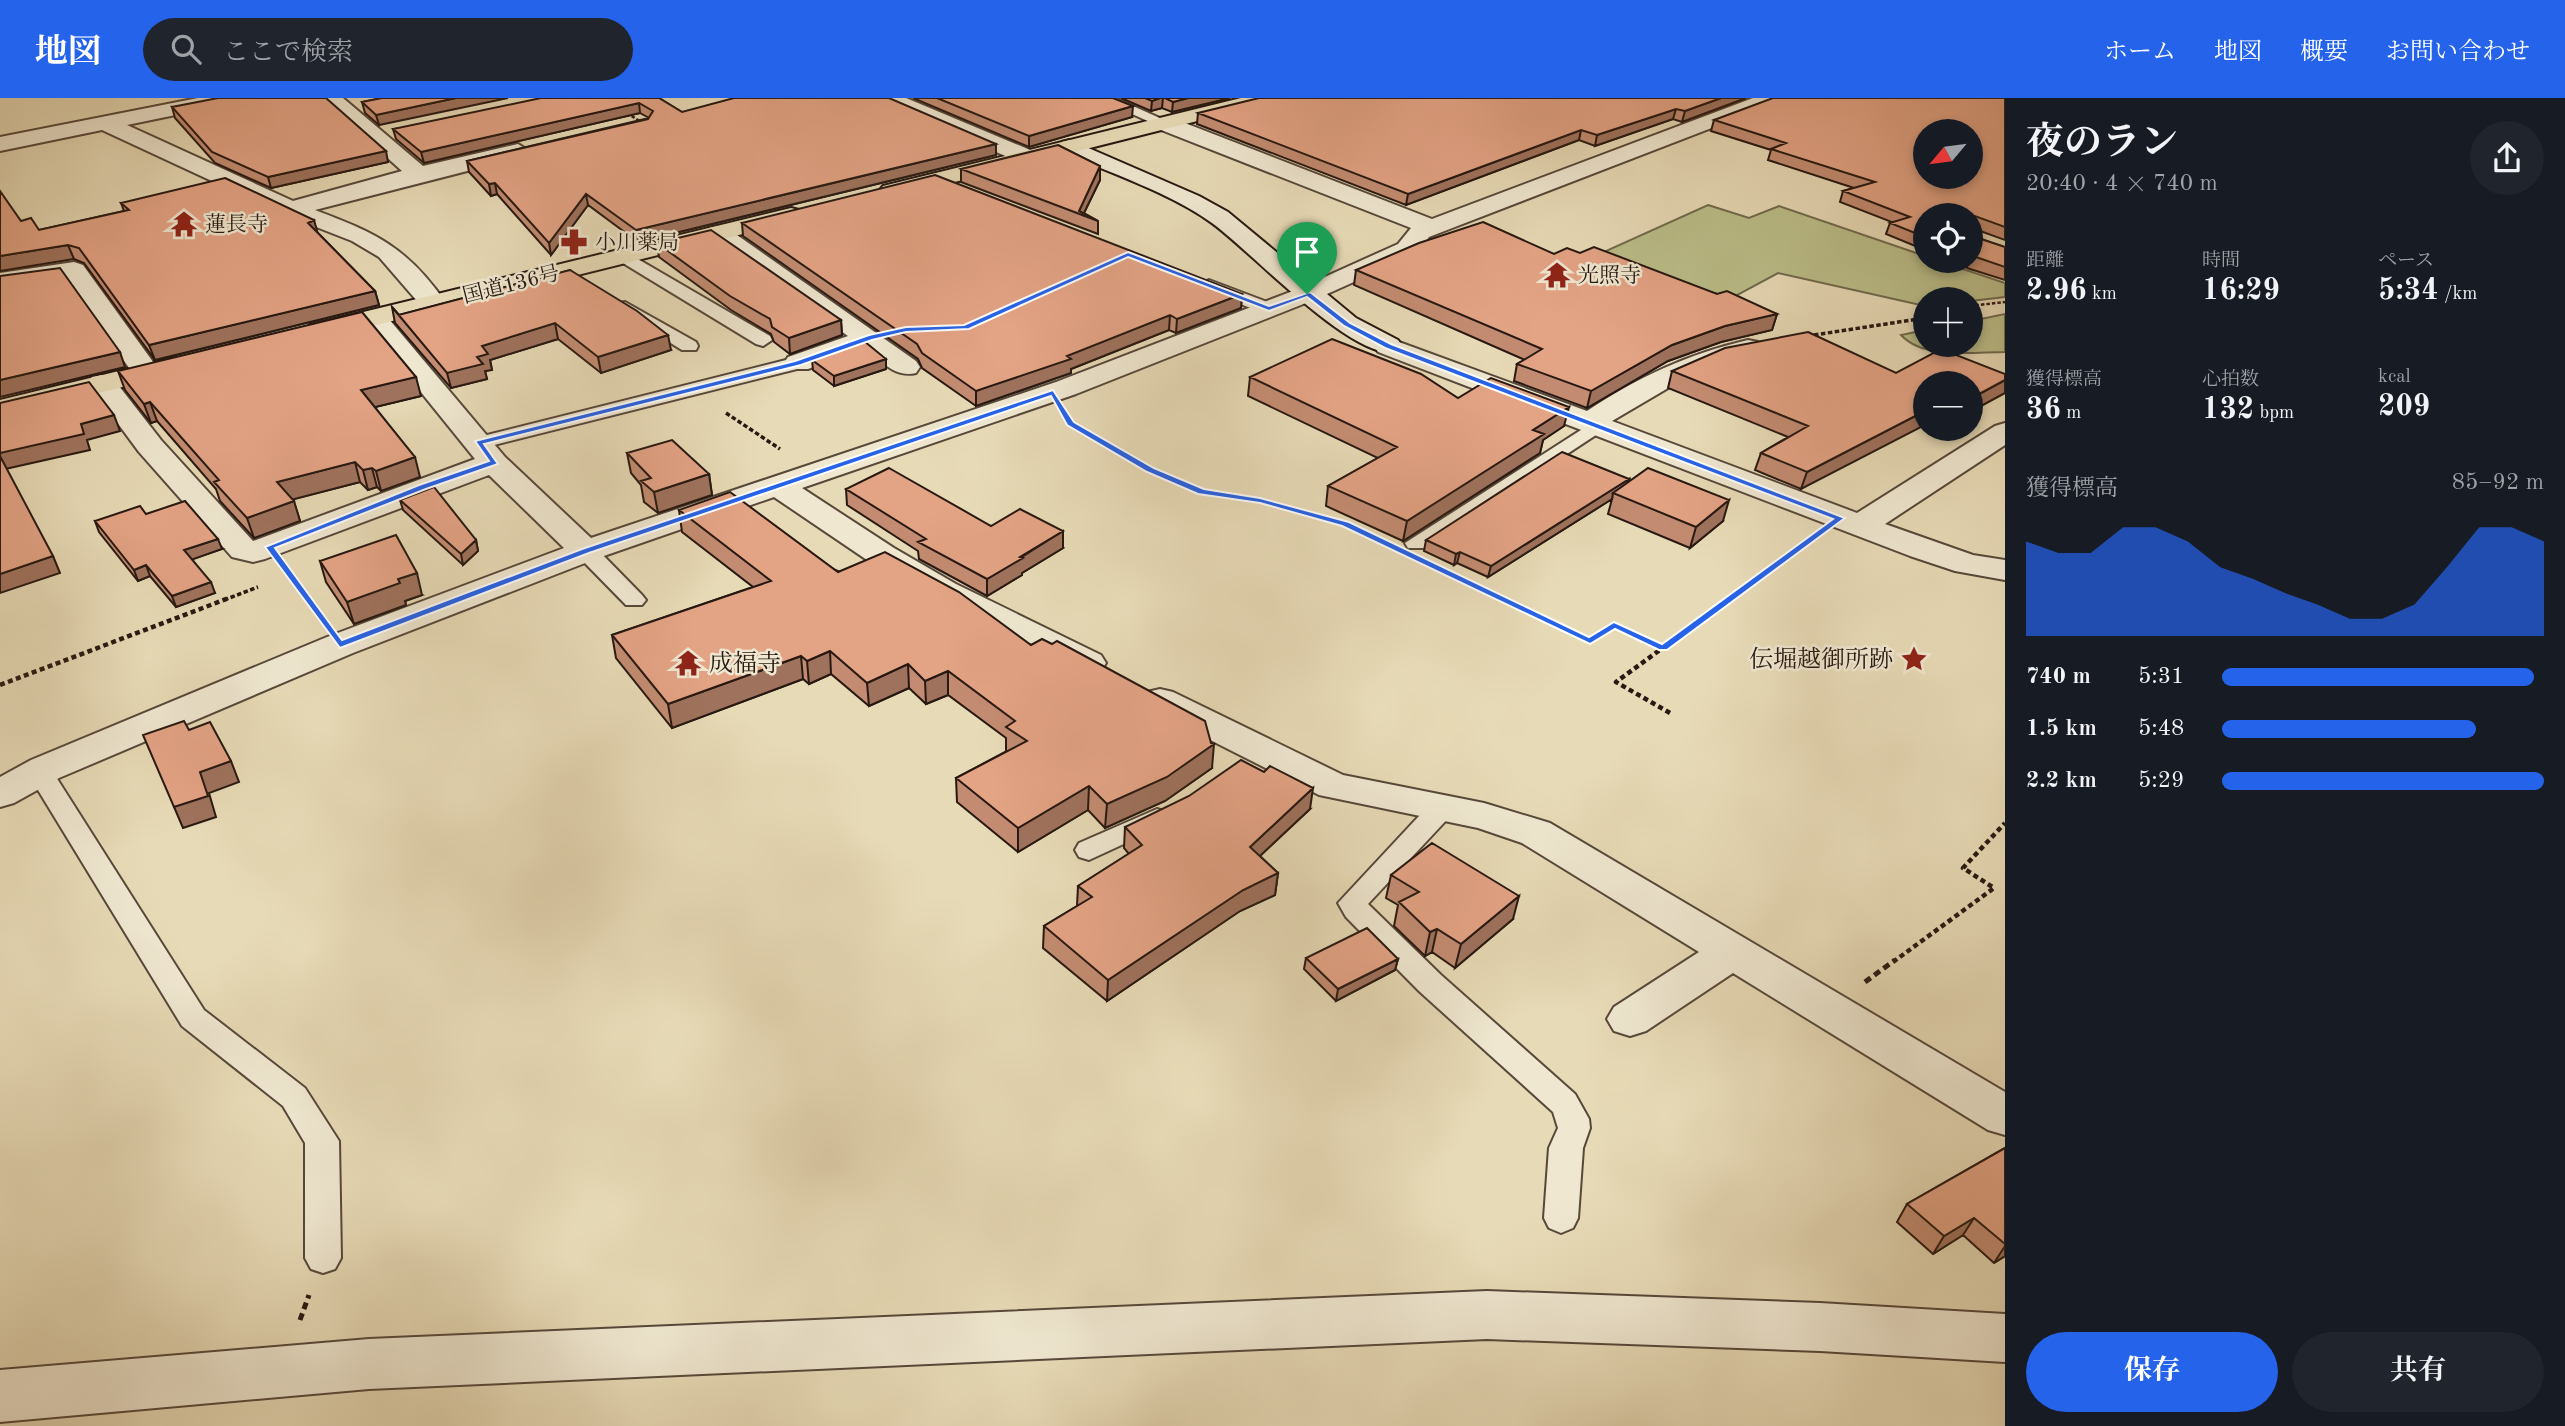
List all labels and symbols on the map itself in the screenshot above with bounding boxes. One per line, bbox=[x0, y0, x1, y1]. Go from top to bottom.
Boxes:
north arrow bbox=[1913, 119, 1983, 189]
temple icon: 蓮長寺 bbox=[169, 209, 199, 239]
place label: 蓮長寺 bbox=[205, 213, 268, 236]
pin bbox=[1277, 222, 1337, 294]
pharmacy icon: 小川薬局 bbox=[559, 227, 589, 257]
place label: 小川薬局 bbox=[595, 231, 679, 254]
temple icon: 光照寺 bbox=[1542, 260, 1572, 290]
street label: 国道136号 bbox=[460, 261, 562, 308]
place label: 光照寺 bbox=[1578, 264, 1641, 287]
place icon: 伝堀越御所跡 bbox=[1899, 644, 1929, 674]
place label: 伝堀越御所跡 bbox=[1749, 646, 1893, 673]
temple icon: 成福寺 bbox=[673, 648, 703, 678]
place label: 成福寺 bbox=[709, 650, 781, 677]

